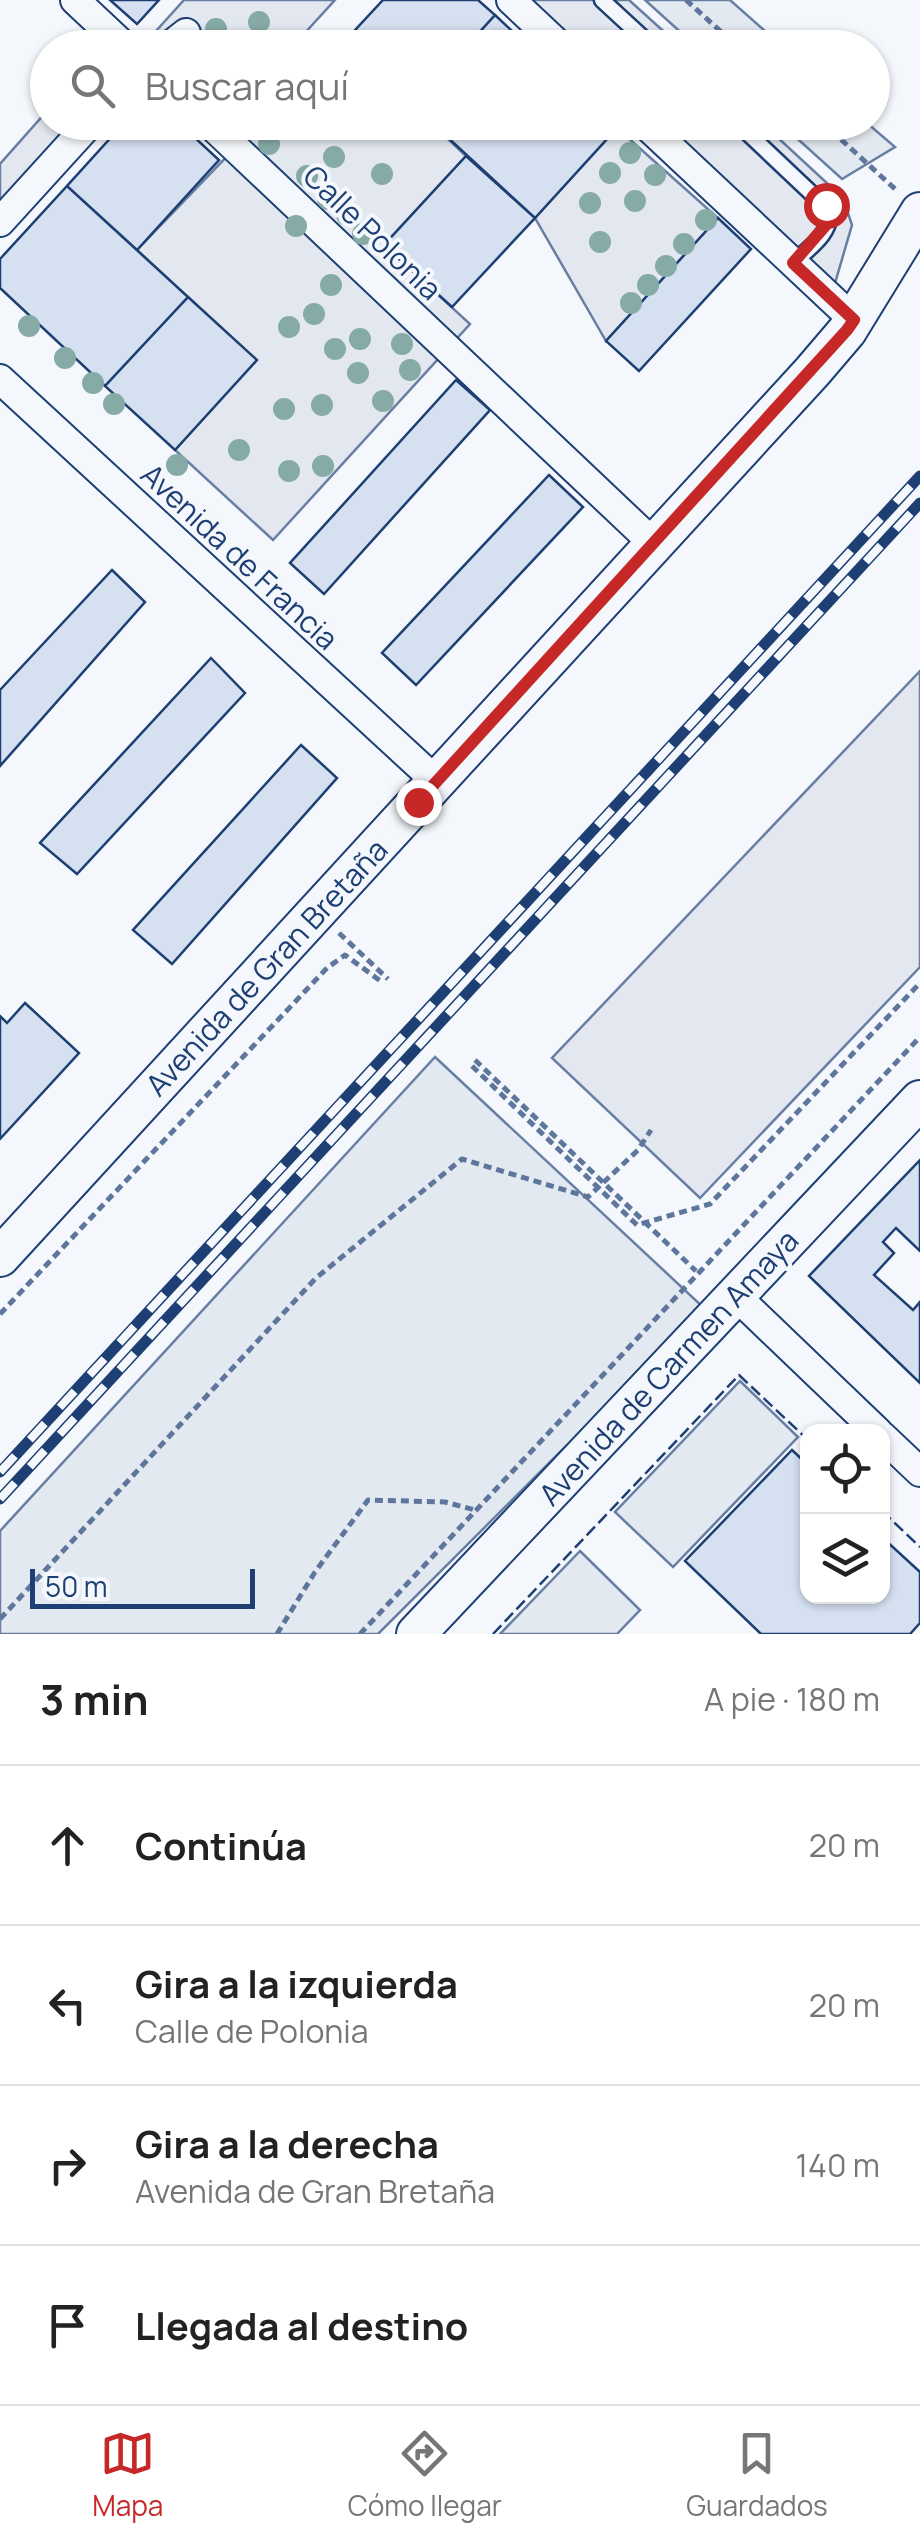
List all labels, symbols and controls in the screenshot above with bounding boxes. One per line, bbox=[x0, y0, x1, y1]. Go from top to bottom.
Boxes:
search box bbox=[30, 30, 890, 140]
icon: search bbox=[65, 58, 120, 113]
text: Buscar aquí bbox=[145, 59, 349, 111]
street label: Calle Polonia bbox=[295, 156, 451, 308]
route start bbox=[804, 183, 850, 229]
street label: Avenida de Francia bbox=[133, 454, 347, 658]
route end bbox=[396, 780, 442, 826]
street label: Avenida de Gran Bretaña bbox=[136, 830, 396, 1104]
street label: Avenida de Carmen Amaya bbox=[529, 1220, 807, 1514]
map controls bbox=[800, 1424, 890, 1604]
button: locate bbox=[800, 1424, 890, 1514]
button: layers bbox=[800, 1514, 890, 1604]
scale bar bbox=[30, 1564, 255, 1608]
text: 50 m bbox=[45, 1567, 108, 1605]
text: 3 min bbox=[40, 1670, 149, 1728]
text: A pie · 180 m bbox=[704, 1677, 880, 1721]
icon: ahead bbox=[40, 1818, 95, 1873]
text: Continúa bbox=[135, 1819, 307, 1871]
text: 20 m bbox=[809, 1823, 880, 1867]
text: Gira a la izquierda bbox=[135, 1957, 458, 2009]
icon: left bbox=[40, 1978, 95, 2033]
text: 20 m bbox=[809, 1983, 880, 2027]
text: Calle de Polonia bbox=[135, 2009, 369, 2053]
text: Gira a la derecha bbox=[135, 2117, 439, 2169]
icon: right bbox=[40, 2138, 95, 2193]
text: 140 m bbox=[796, 2143, 880, 2187]
text: Avenida de Gran Bretaña bbox=[135, 2169, 495, 2213]
icon: arrive bbox=[40, 2298, 95, 2353]
text: Llegada al destino bbox=[135, 2299, 468, 2351]
tab: Mapa bbox=[92, 2426, 163, 2524]
tab: Cómo llegar bbox=[348, 2426, 502, 2524]
tab: Guardados bbox=[686, 2426, 828, 2524]

